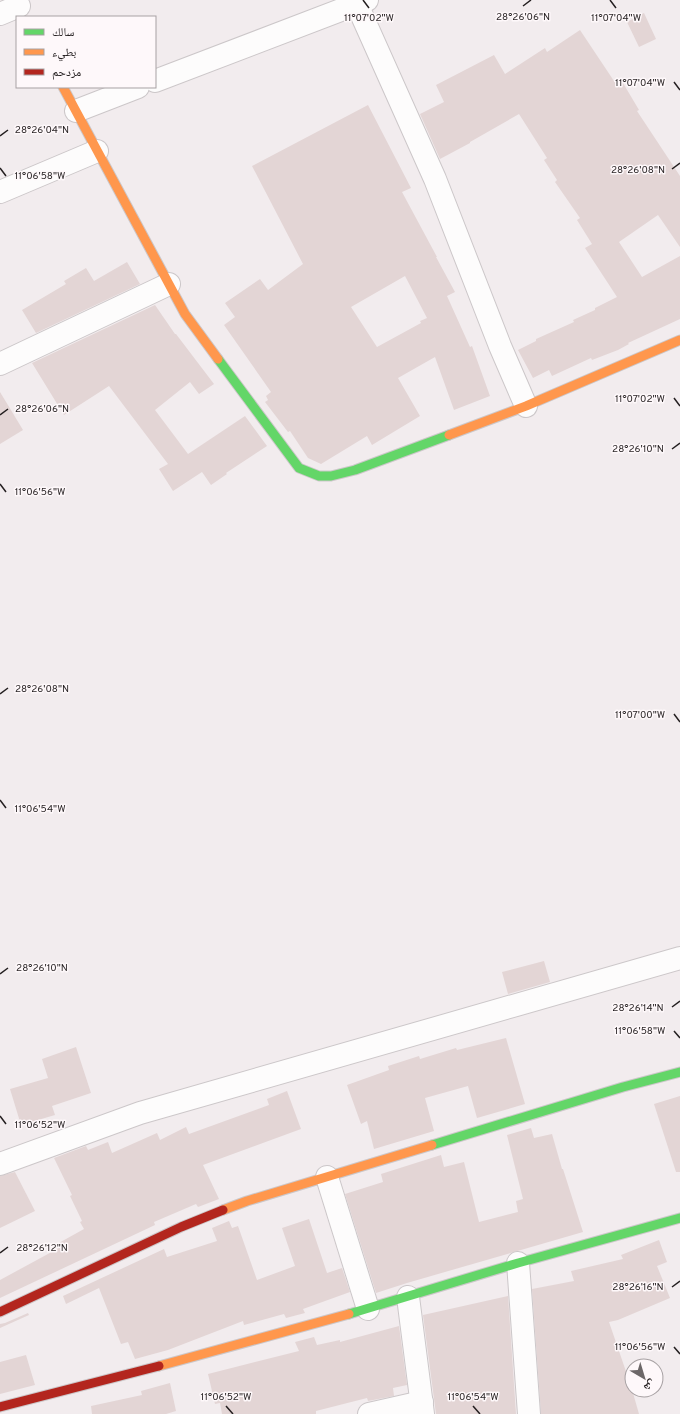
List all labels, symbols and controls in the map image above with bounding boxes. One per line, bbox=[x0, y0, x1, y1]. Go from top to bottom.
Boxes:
text: 28°26'06"N bbox=[496, 11, 550, 24]
text: 11°07'02"W bbox=[344, 12, 394, 25]
text: 11°07'04"W bbox=[591, 12, 641, 25]
legend bbox=[16, 16, 156, 88]
text: سالك bbox=[52, 25, 74, 41]
text: بطيء bbox=[52, 45, 76, 62]
text: مزدحم bbox=[52, 65, 81, 81]
text: 11°07'04"W bbox=[615, 77, 665, 90]
text: 28°26'04"N bbox=[15, 124, 69, 137]
text: 28°26'08"N bbox=[611, 164, 665, 177]
text: 11°06'58"W bbox=[15, 170, 65, 183]
text: 11°07'02"W bbox=[615, 393, 665, 406]
text: 28°26'06"N bbox=[15, 403, 69, 416]
text: 28°26'10"N bbox=[612, 443, 664, 456]
text: 11°06'56"W bbox=[15, 486, 65, 499]
text: 28°26'08"N bbox=[15, 683, 69, 696]
text: 11°07'00"W bbox=[615, 709, 665, 722]
text: 11°06'54"W bbox=[14, 803, 66, 816]
text: 28°26'10"N bbox=[16, 962, 68, 975]
text: 28°26'14"N bbox=[612, 1002, 664, 1015]
text: 11°06'58"W bbox=[615, 1025, 665, 1038]
text: 11°06'52"W bbox=[15, 1119, 65, 1132]
text: 28°26'12"N bbox=[16, 1242, 68, 1255]
text: 28°26'16"N bbox=[612, 1281, 664, 1294]
text: 11°06'56"W bbox=[615, 1341, 665, 1354]
north arrow bbox=[624, 1358, 664, 1398]
text: ش bbox=[640, 1376, 658, 1394]
text: 11°06'52"W bbox=[201, 1391, 251, 1404]
text: 11°06'54"W bbox=[447, 1391, 499, 1404]

